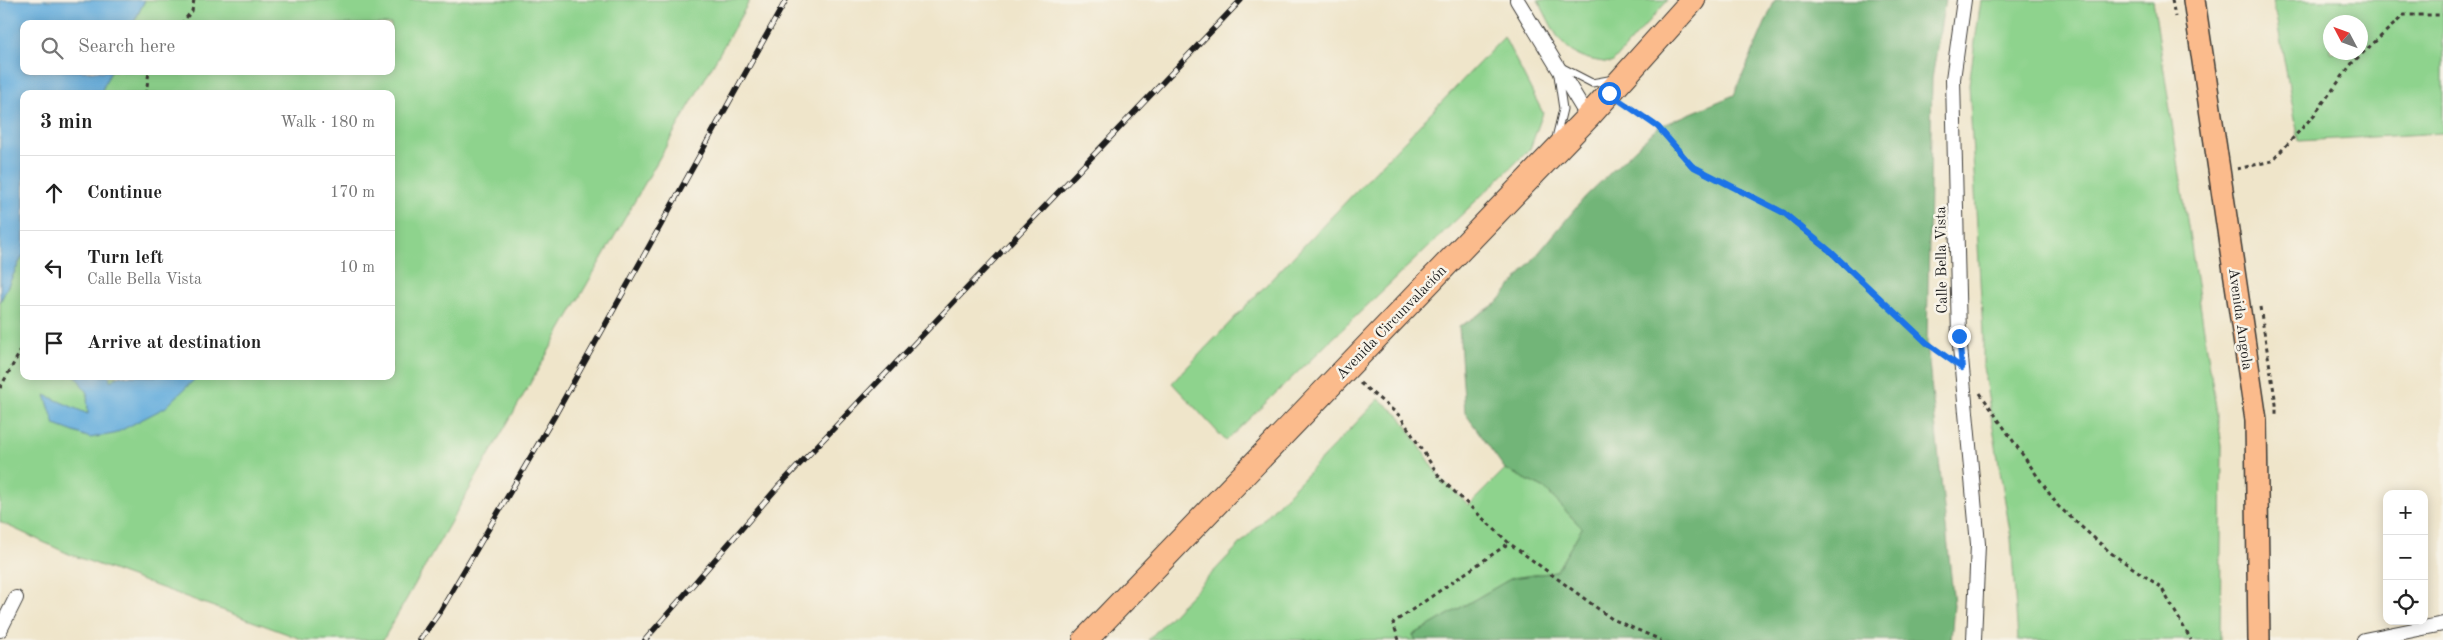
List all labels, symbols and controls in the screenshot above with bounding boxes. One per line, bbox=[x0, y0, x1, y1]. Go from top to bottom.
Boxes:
north arrow bbox=[2323, 15, 2368, 60]
search box bbox=[20, 20, 395, 75]
icon: search bbox=[38, 34, 66, 62]
text: Search here bbox=[78, 38, 175, 57]
route start bbox=[1598, 82, 1621, 105]
text: 3 min bbox=[40, 112, 93, 133]
text: Walk · 180 m bbox=[280, 115, 375, 131]
icon: ahead bbox=[40, 179, 68, 207]
text: Continue bbox=[87, 184, 162, 203]
text: 170 m bbox=[330, 185, 375, 201]
street label: Calle Bella Vista bbox=[1934, 205, 1951, 314]
text: Turn left bbox=[87, 249, 164, 268]
icon: left bbox=[40, 254, 68, 282]
text: 10 m bbox=[339, 260, 375, 276]
street label: Avenida Circunvalación bbox=[1334, 263, 1450, 383]
street label: Avenida Angola bbox=[2225, 267, 2254, 372]
text: Calle Bella Vista bbox=[87, 272, 202, 288]
route end bbox=[1948, 325, 1971, 348]
icon: arrive bbox=[40, 329, 68, 357]
text: Arrive at destination bbox=[87, 334, 261, 353]
map controls bbox=[2383, 490, 2428, 625]
button: + bbox=[2383, 490, 2428, 535]
button: − bbox=[2383, 535, 2428, 580]
button: locate bbox=[2383, 580, 2428, 625]

